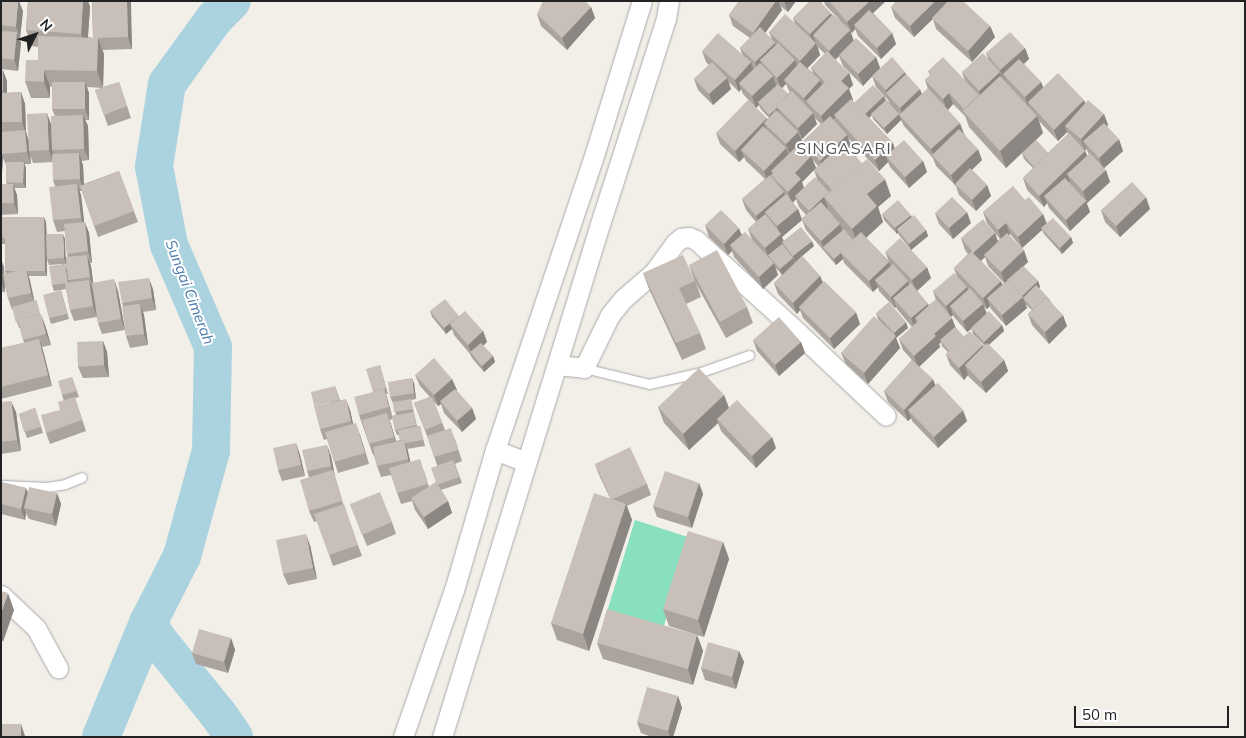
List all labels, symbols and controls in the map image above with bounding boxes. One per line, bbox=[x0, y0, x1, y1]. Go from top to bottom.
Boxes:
north arrow bbox=[10, 10, 60, 60]
text: N bbox=[36, 15, 57, 35]
district label: SINGASARI bbox=[795, 138, 893, 158]
water label: Sungai Cimerah bbox=[162, 237, 218, 347]
scale bar bbox=[1076, 696, 1231, 728]
text: 50 m bbox=[1082, 705, 1117, 724]

